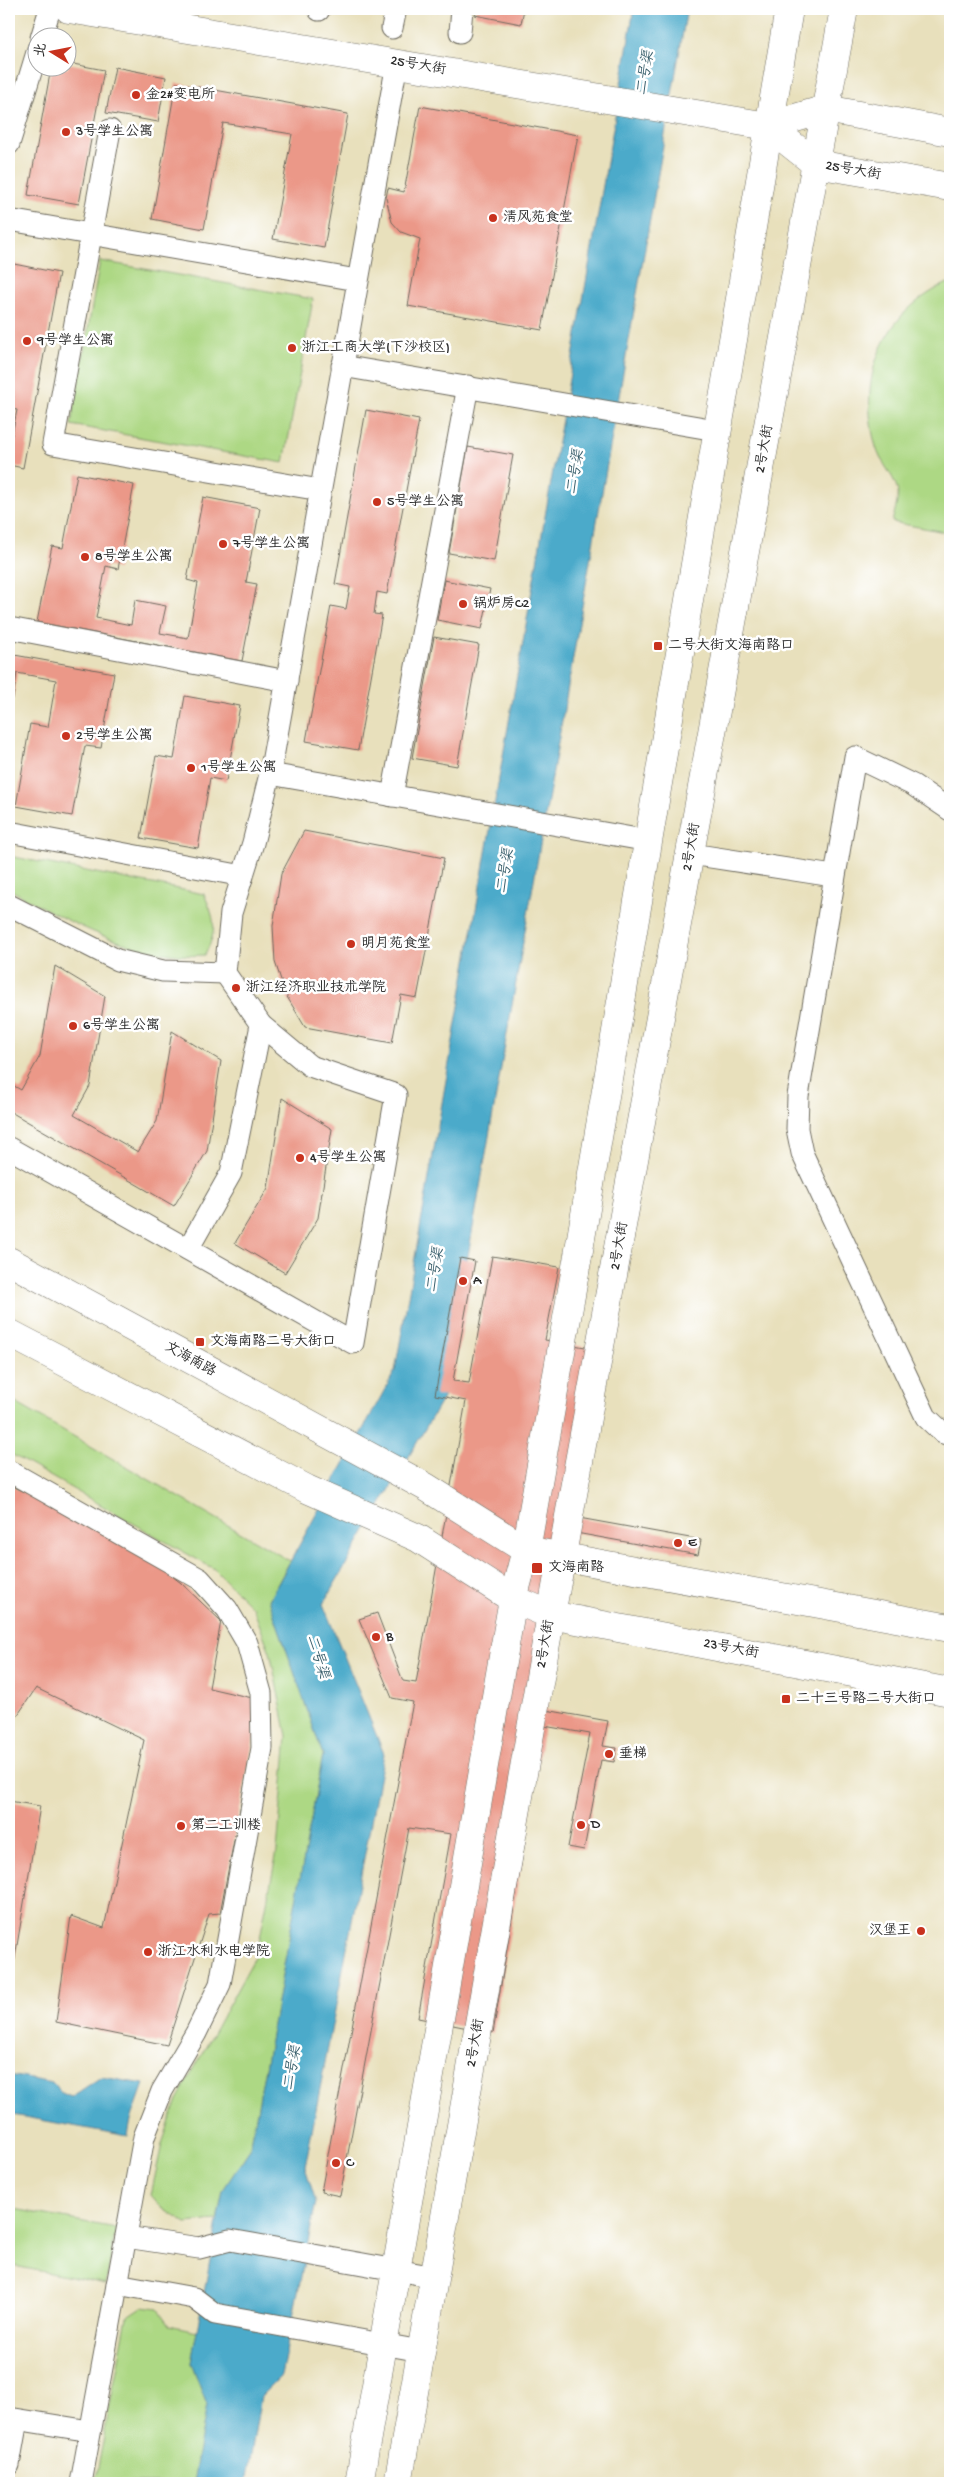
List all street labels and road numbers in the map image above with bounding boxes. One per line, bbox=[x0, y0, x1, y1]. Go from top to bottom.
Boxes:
street label: 25号大街 bbox=[389, 52, 447, 79]
street label: 25号大街 bbox=[824, 157, 882, 184]
street label: 2号大街 bbox=[751, 423, 778, 475]
street label: 2号大街 bbox=[678, 821, 705, 873]
street label: 2号大街 bbox=[606, 1220, 633, 1272]
street label: 文海南路 bbox=[161, 1338, 219, 1381]
street label: 2号大街 bbox=[532, 1618, 559, 1670]
street label: 23号大街 bbox=[702, 1634, 760, 1663]
street label: 2号大街 bbox=[462, 2017, 489, 2069]

